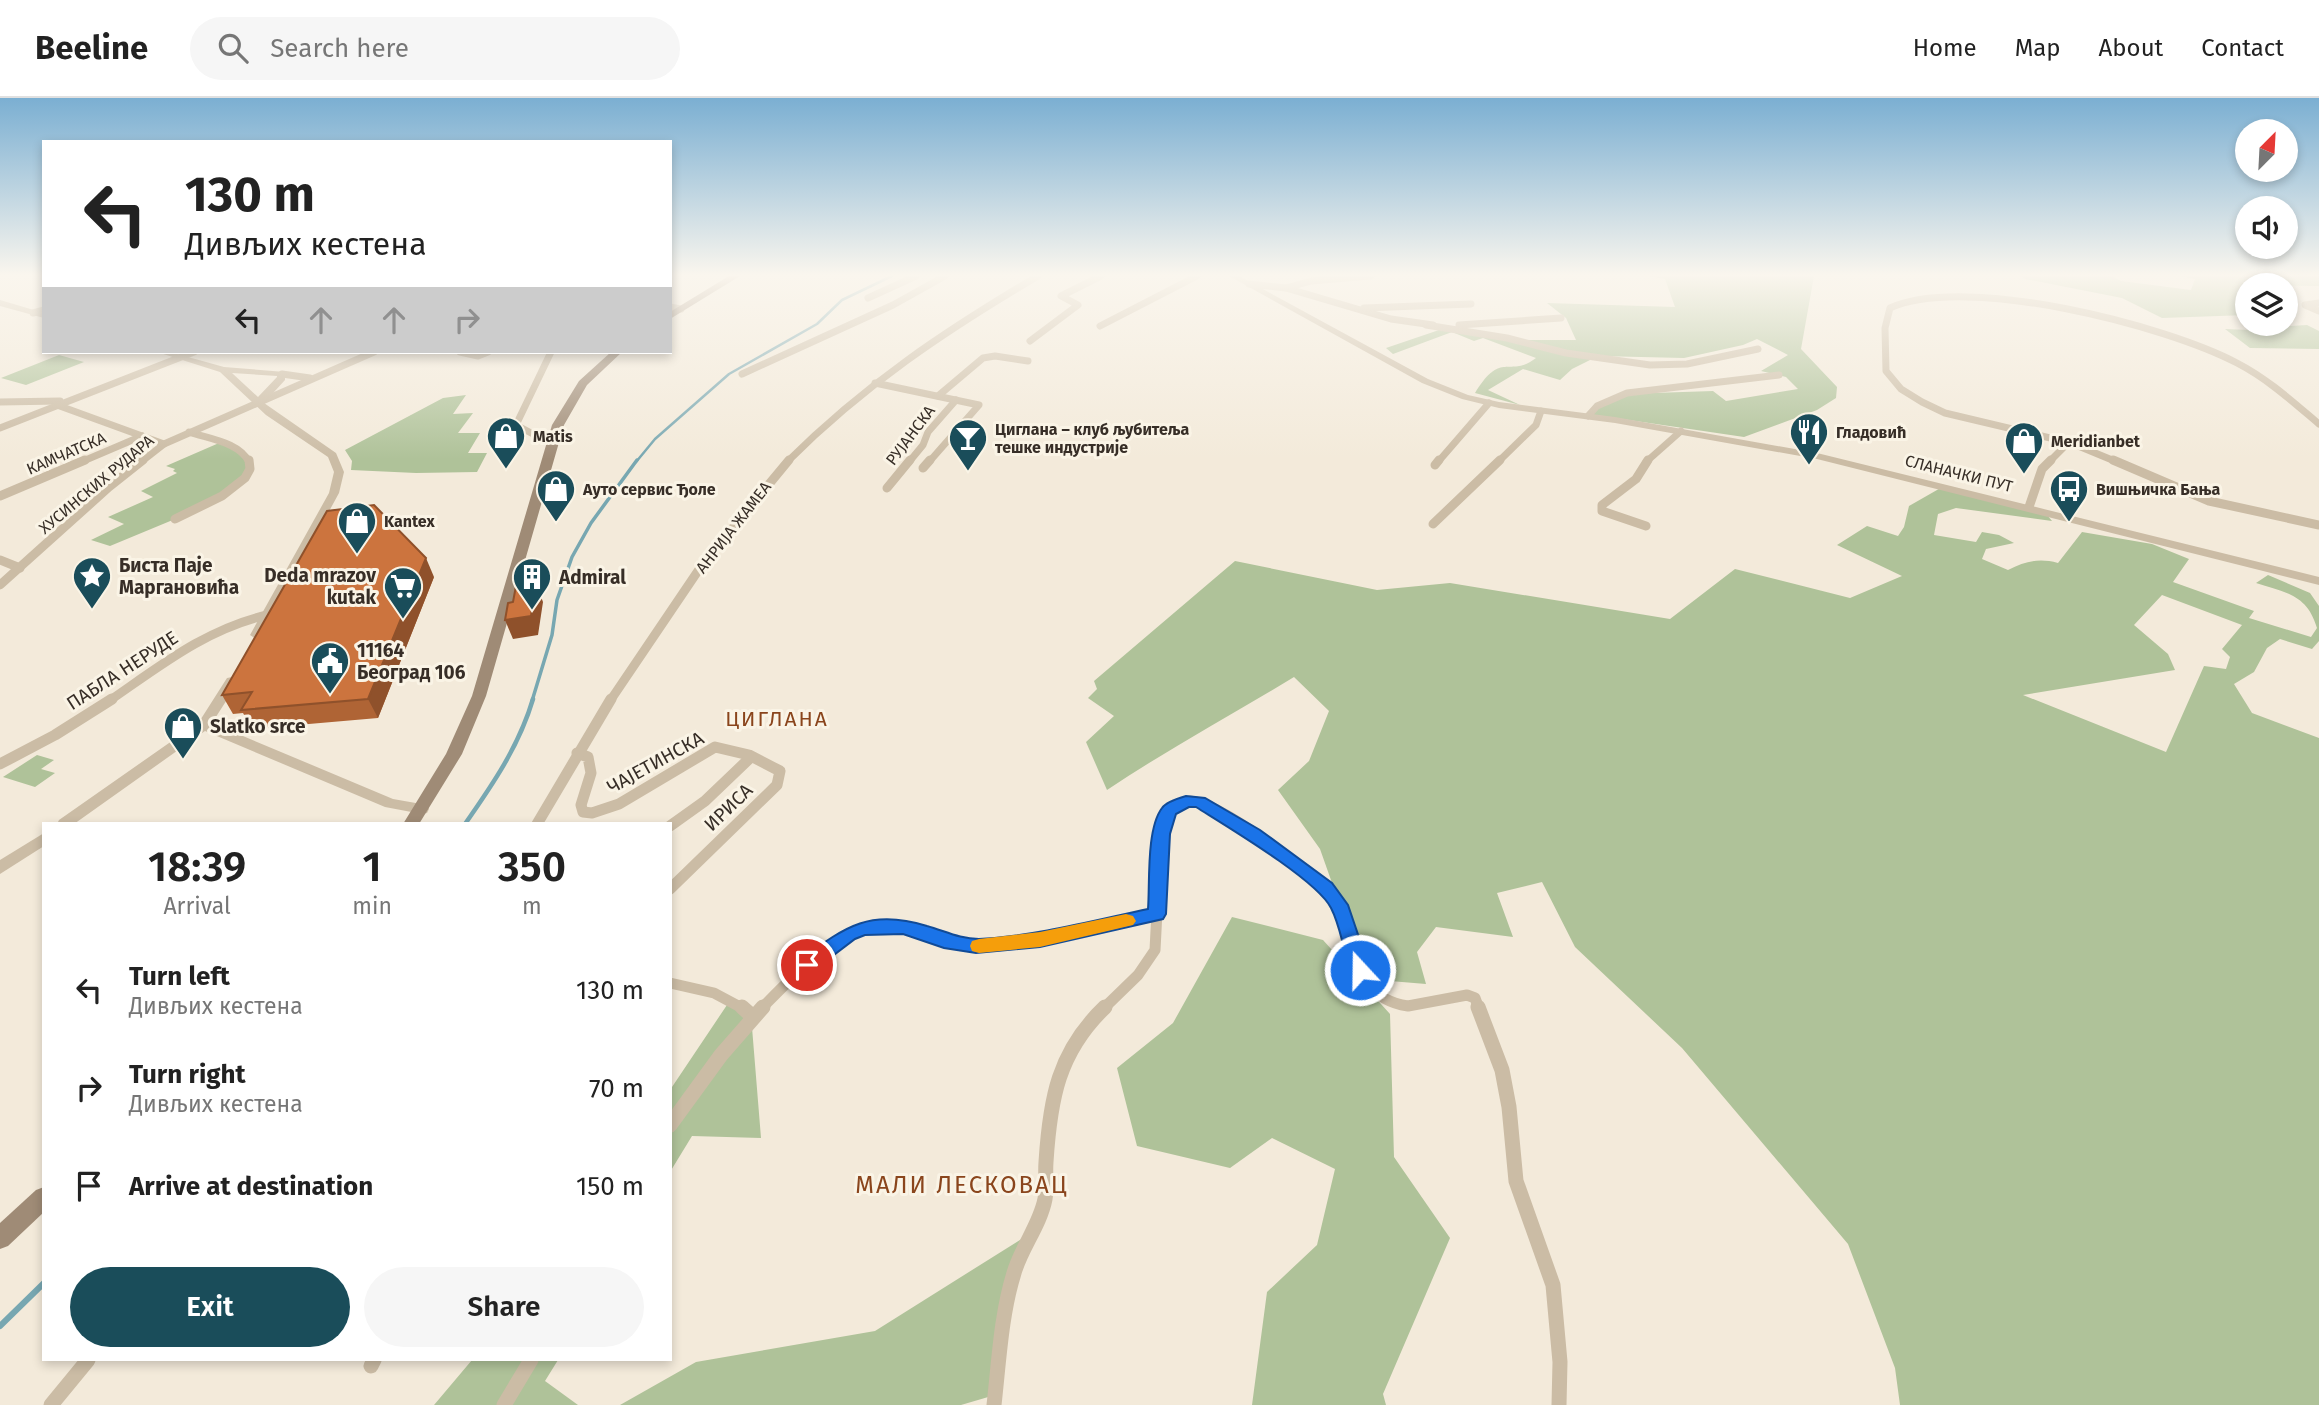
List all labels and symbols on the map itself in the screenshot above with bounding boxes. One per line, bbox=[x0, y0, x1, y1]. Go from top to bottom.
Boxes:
north arrow bbox=[2235, 119, 2298, 182]
street label: РУЈАНСКА bbox=[882, 401, 940, 469]
restaurant icon: Гладовић bbox=[1788, 411, 1830, 466]
shop icon: Matis bbox=[485, 415, 527, 470]
bar icon: Циглана – клуб љубитеља тешке индустрије bbox=[947, 417, 989, 472]
place label: Циглана – клуб љубитеља тешке индустрије bbox=[995, 420, 1189, 457]
shop icon: Meridianbet bbox=[2003, 420, 2045, 475]
place label: Гладовић bbox=[1836, 423, 1906, 442]
place label: Matis bbox=[533, 427, 573, 446]
street label: КАМЧАТСКА bbox=[24, 428, 110, 479]
street label: ХУСИНСКИХ РУДАРА bbox=[35, 430, 158, 538]
place label: Meridianbet bbox=[2051, 432, 2141, 451]
street label: СЛАНАЧКИ ПУТ bbox=[1903, 451, 2015, 496]
shop icon: Ауто сервис Ђоле bbox=[535, 468, 577, 523]
bus stop icon: Вишњичка Бања bbox=[2048, 468, 2090, 523]
street label: АНРИЈА ЖАМЕА bbox=[692, 477, 776, 577]
place label: Ауто сервис Ђоле bbox=[582, 480, 716, 499]
place label: Вишњичка Бања bbox=[2096, 480, 2221, 499]
shop icon: Kantex bbox=[336, 500, 378, 555]
place label: Kantex bbox=[384, 512, 435, 531]
place label: Биста Паје Маргановића bbox=[119, 554, 239, 599]
place icon: Биста Паје Маргановића bbox=[71, 555, 113, 610]
building icon: Admiral bbox=[511, 556, 553, 611]
place label: Deda mrazov kutak bbox=[264, 564, 377, 609]
supermarket icon: Deda mrazov kutak bbox=[382, 565, 424, 620]
place label: Admiral bbox=[558, 566, 626, 589]
street label: ПАБЛА НЕРУДЕ bbox=[62, 626, 182, 715]
place label: 11164 Београд 106 bbox=[357, 639, 466, 684]
public building icon: 11164 Београд 106 bbox=[309, 640, 351, 695]
shop icon: Slatko srce bbox=[162, 705, 204, 760]
district label: ЦИГЛАНА bbox=[725, 706, 829, 732]
place label: Slatko srce bbox=[210, 715, 305, 738]
street label: ЧАЈЕТИНСКА bbox=[603, 726, 708, 798]
street label: ИРИСА bbox=[699, 779, 757, 836]
position arrow bbox=[1323, 933, 1397, 1007]
pin bbox=[777, 935, 837, 995]
district label: МАЛИ ЛЕСКОВАЦ bbox=[855, 1171, 1069, 1199]

